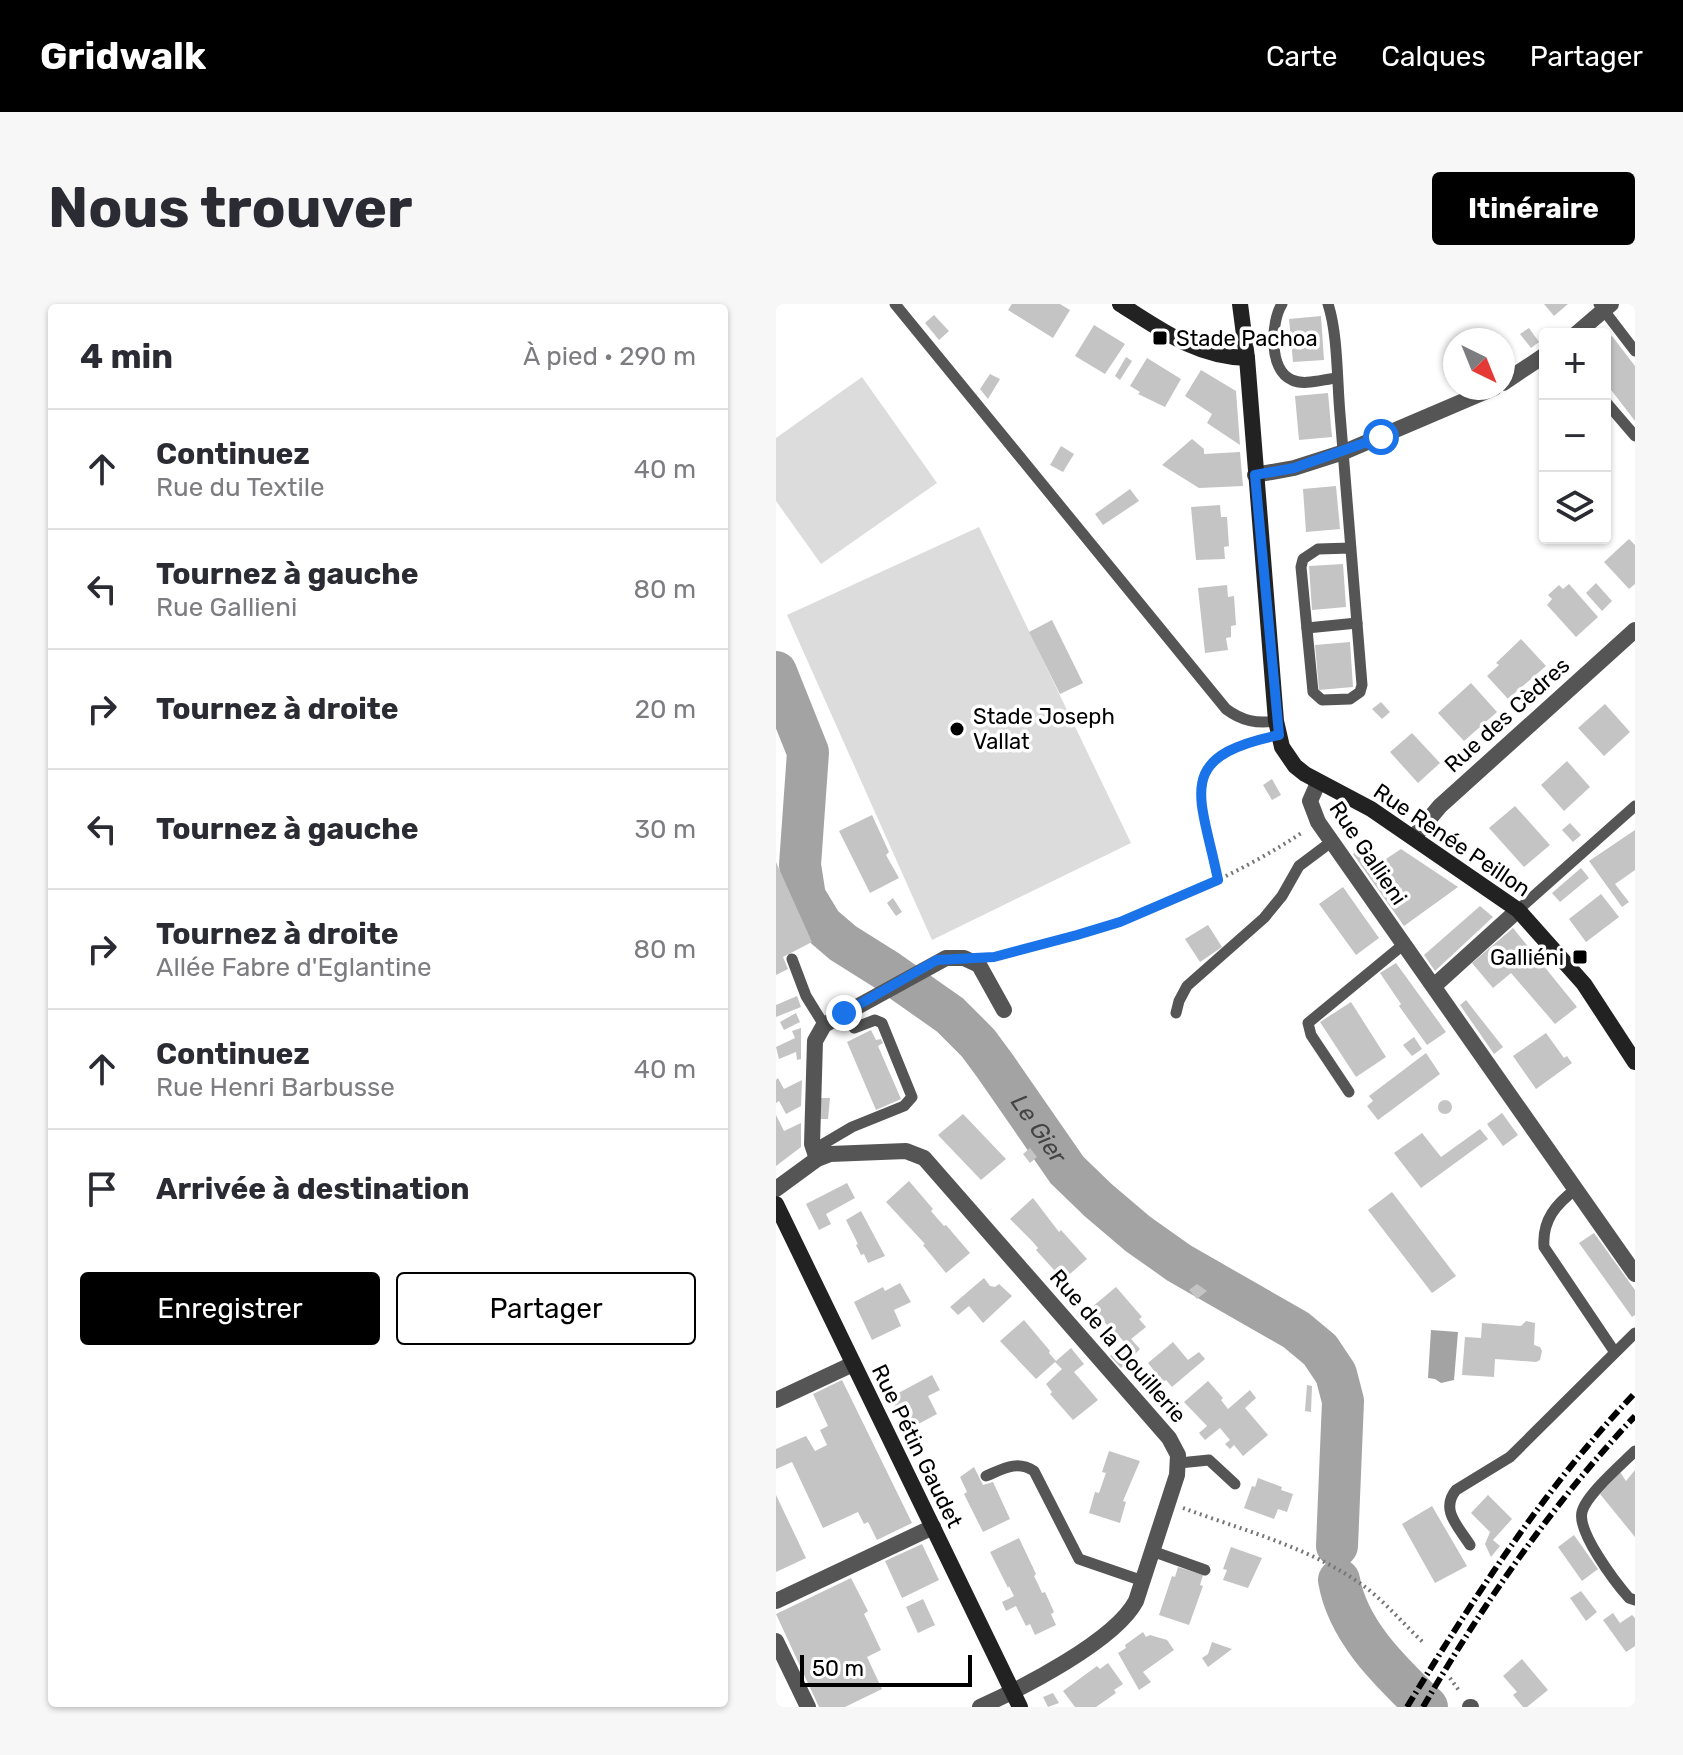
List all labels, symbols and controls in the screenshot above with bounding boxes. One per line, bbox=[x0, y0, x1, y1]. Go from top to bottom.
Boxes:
text: Gridwalk bbox=[40, 33, 206, 79]
text: Carte bbox=[1266, 40, 1337, 73]
text: Calques bbox=[1381, 40, 1486, 73]
text: Partager bbox=[1530, 40, 1643, 73]
button: Itinéraire bbox=[1432, 172, 1635, 245]
text: Nous trouver bbox=[48, 175, 413, 241]
place label: Stade Pachoa bbox=[1176, 325, 1318, 352]
north arrow bbox=[1443, 328, 1515, 400]
map controls bbox=[1539, 328, 1611, 544]
button: + bbox=[1539, 328, 1611, 400]
marker: Stade Pachoa bbox=[1151, 329, 1169, 347]
text: 4 min bbox=[80, 336, 173, 377]
text: À pied · 290 m bbox=[523, 341, 696, 372]
button: − bbox=[1539, 400, 1611, 472]
route start bbox=[1363, 419, 1399, 455]
text: Continuez bbox=[156, 436, 310, 472]
icon: ahead bbox=[80, 447, 124, 491]
text: 40 m bbox=[634, 454, 696, 485]
text: Rue du Textile bbox=[156, 472, 325, 503]
button: layers bbox=[1539, 472, 1611, 544]
text: Tournez à gauche bbox=[156, 556, 419, 592]
icon: left bbox=[80, 567, 124, 611]
text: 80 m bbox=[633, 574, 696, 605]
text: Rue Gallieni bbox=[156, 592, 297, 623]
street label: Rue des Cèdres bbox=[1439, 652, 1575, 778]
icon: right bbox=[80, 687, 124, 731]
text: Tournez à droite bbox=[156, 691, 399, 727]
text: 20 m bbox=[635, 694, 696, 725]
place label: Stade Joseph Vallat bbox=[973, 703, 1115, 755]
marker: Stade Joseph Vallat bbox=[948, 720, 966, 738]
street label: Rue Renée Peillon bbox=[1368, 777, 1536, 903]
street label: Rue Gallieni bbox=[1323, 796, 1413, 910]
icon: left bbox=[80, 807, 124, 851]
text: Tournez à gauche bbox=[156, 811, 419, 847]
text: 30 m bbox=[634, 814, 696, 845]
text: Tournez à droite bbox=[156, 916, 399, 952]
icon: right bbox=[80, 927, 124, 971]
text: 80 m bbox=[633, 934, 696, 965]
place label: Galliéni bbox=[1490, 944, 1564, 971]
marker: Galliéni bbox=[1571, 948, 1589, 966]
text: Allée Fabre d'Eglantine bbox=[156, 952, 432, 983]
route end bbox=[826, 995, 862, 1031]
text: Continuez bbox=[156, 1036, 310, 1072]
icon: ahead bbox=[80, 1047, 124, 1091]
text: 40 m bbox=[634, 1054, 696, 1085]
text: Rue Henri Barbusse bbox=[156, 1072, 395, 1103]
water label: Le Gier bbox=[1005, 1089, 1073, 1169]
icon: arrive bbox=[80, 1167, 124, 1211]
text: Arrivée à destination bbox=[156, 1171, 470, 1207]
street label: Rue de la Douillerie bbox=[1044, 1264, 1192, 1428]
button: Enregistrer bbox=[80, 1272, 380, 1345]
button: Partager bbox=[396, 1272, 696, 1345]
street label: Rue Pétin Gaudet bbox=[866, 1360, 968, 1533]
scale bar bbox=[800, 1651, 972, 1687]
text: 50 m bbox=[812, 1655, 864, 1682]

